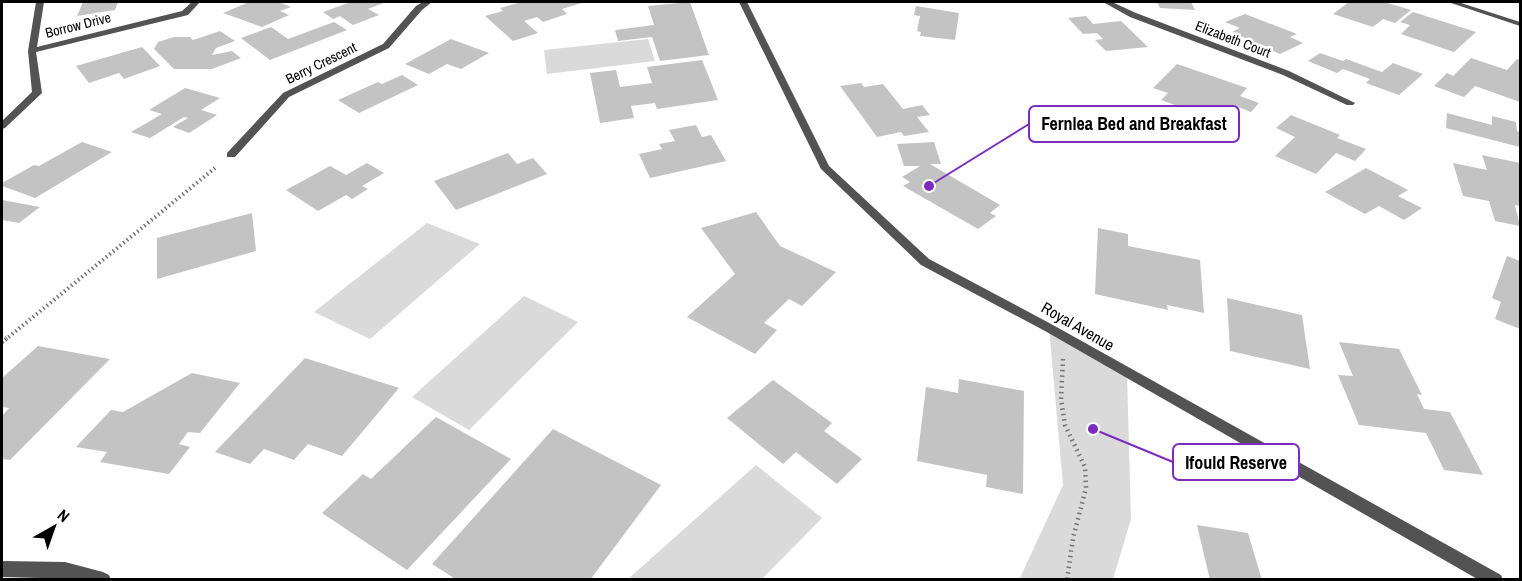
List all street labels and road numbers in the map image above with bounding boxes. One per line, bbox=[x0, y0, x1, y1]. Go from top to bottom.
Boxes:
street label: Borrow Drive bbox=[43, 8, 113, 42]
street label: Elizabeth Court bbox=[1193, 16, 1273, 62]
street label: Berry Crescent bbox=[283, 38, 359, 88]
street label: Royal Avenue bbox=[1038, 296, 1118, 356]

